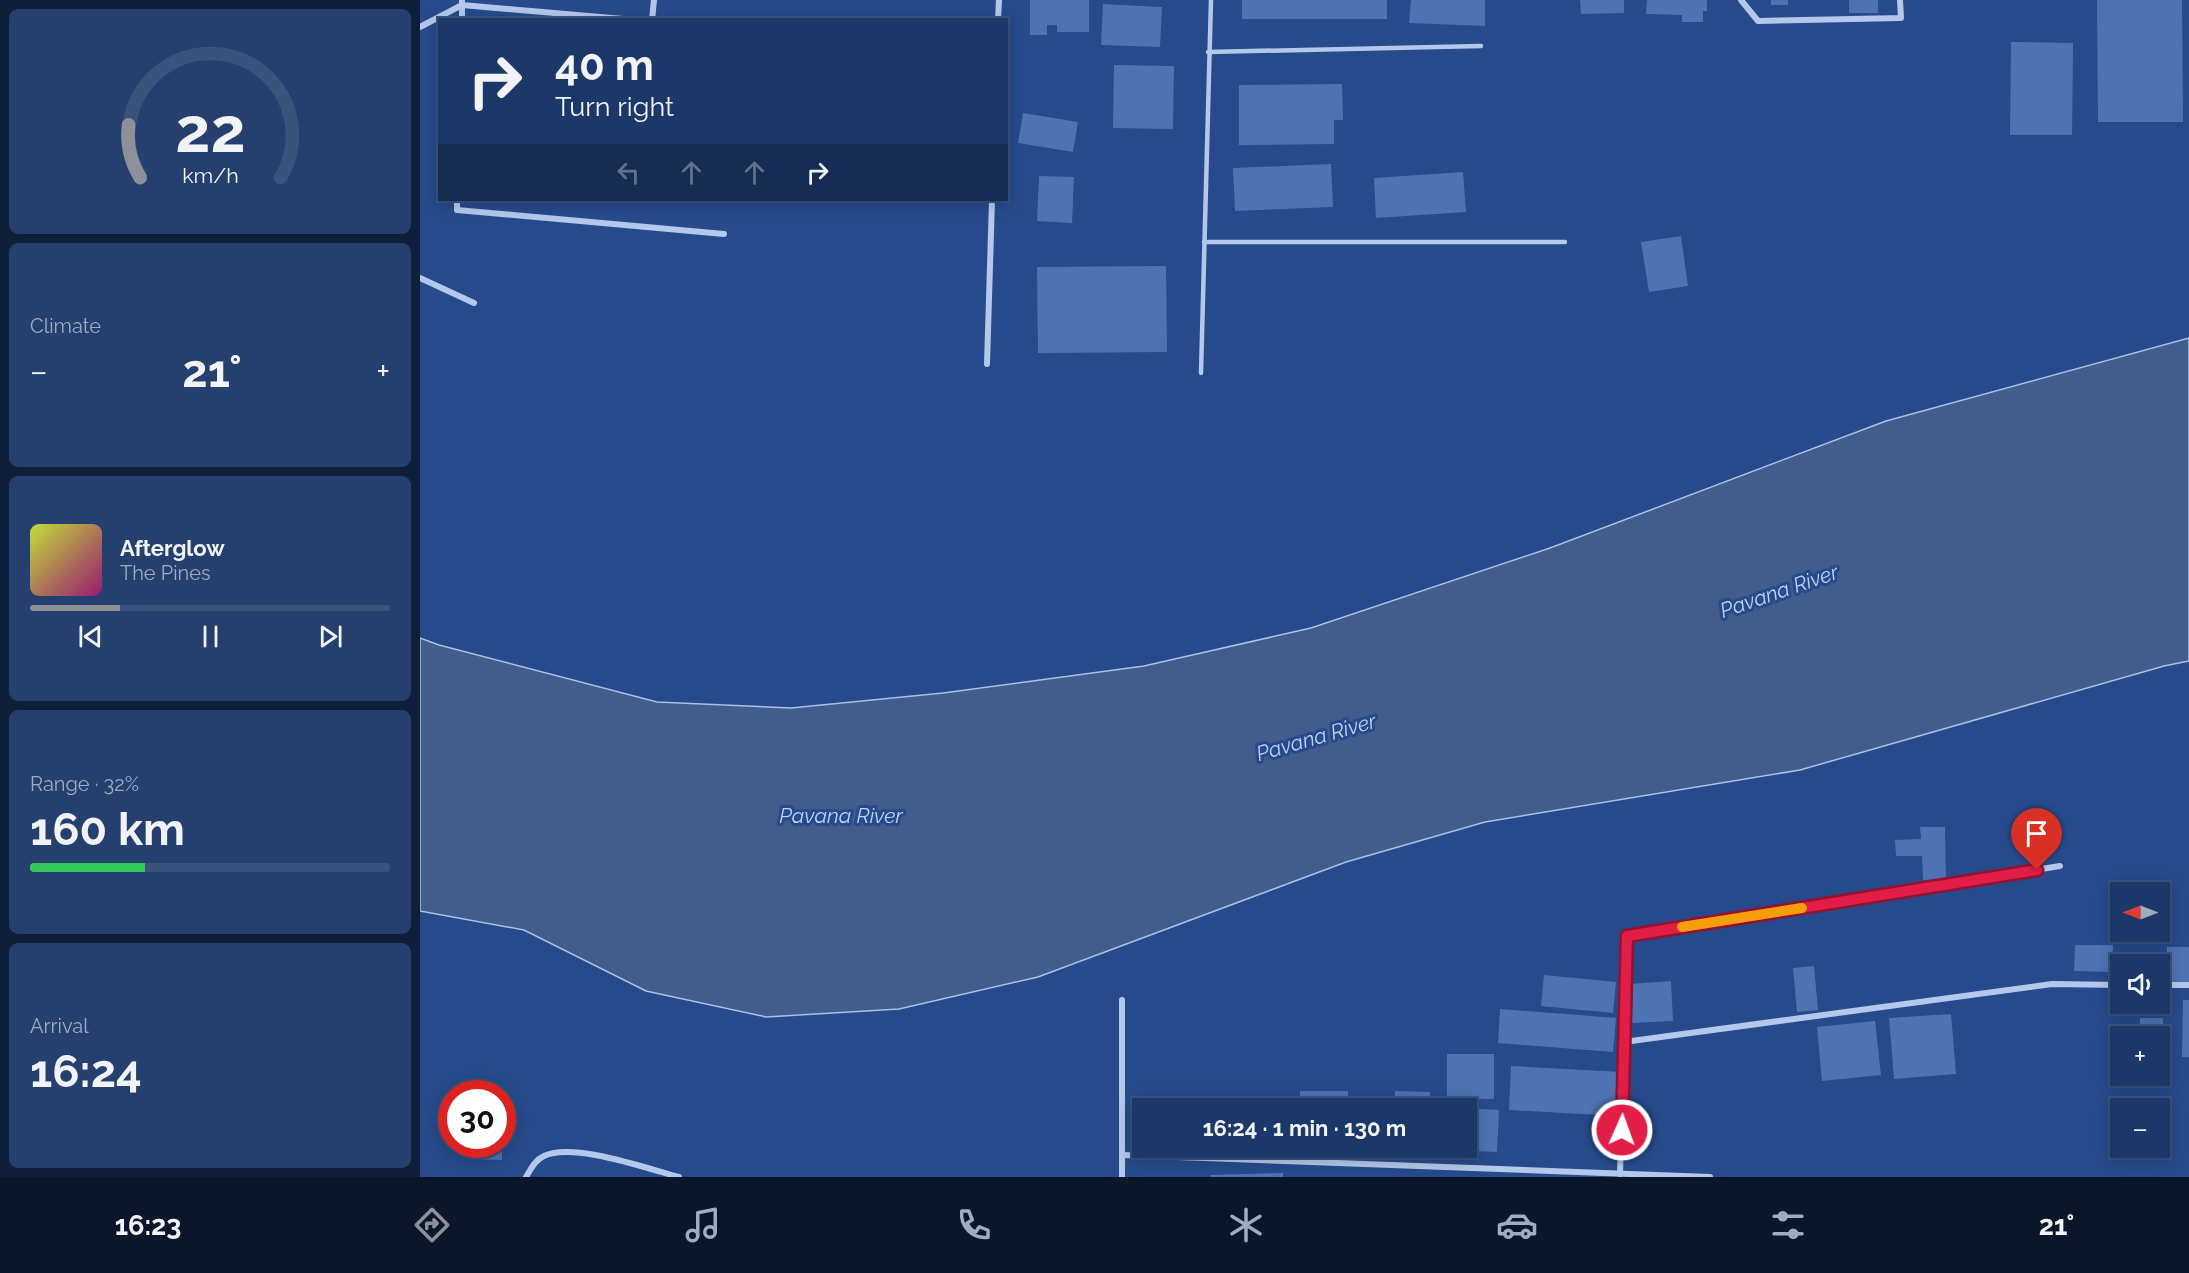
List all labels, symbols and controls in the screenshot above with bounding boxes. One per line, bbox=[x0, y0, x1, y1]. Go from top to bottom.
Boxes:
text: 40 m bbox=[555, 41, 654, 90]
icon: right bbox=[456, 42, 534, 120]
text: Turn right bbox=[555, 91, 674, 122]
text: 22 bbox=[175, 93, 245, 167]
icon: left bbox=[612, 156, 645, 189]
icon: ahead bbox=[675, 156, 708, 189]
icon: ahead bbox=[738, 156, 771, 189]
icon: right bbox=[801, 156, 834, 189]
text: km/h bbox=[182, 164, 238, 189]
text: Climate bbox=[30, 314, 101, 338]
text: 21° bbox=[182, 345, 242, 398]
text: − bbox=[30, 352, 48, 391]
text: + bbox=[376, 352, 390, 391]
text: Afterglow bbox=[120, 535, 225, 561]
water label: Pavana River bbox=[1717, 559, 1842, 623]
text: The Pines bbox=[120, 561, 211, 585]
icon: previous bbox=[74, 620, 107, 653]
icon: pause bbox=[194, 620, 227, 653]
icon: next bbox=[314, 620, 347, 653]
water label: Pavana River bbox=[1253, 708, 1380, 766]
text: Range · 32% bbox=[30, 772, 139, 796]
text: 160 km bbox=[30, 803, 185, 856]
water label: Pavana River bbox=[779, 803, 903, 828]
pin bbox=[2011, 808, 2062, 870]
icon: arrive bbox=[2020, 817, 2053, 850]
north arrow bbox=[2110, 882, 2170, 942]
map controls bbox=[2110, 882, 2170, 1158]
button: sound bbox=[2110, 954, 2170, 1014]
text: Arrival bbox=[30, 1014, 89, 1038]
button: + bbox=[2110, 1026, 2170, 1086]
text: 16:24 bbox=[30, 1045, 142, 1098]
speed limit sign: 30 bbox=[438, 1080, 516, 1158]
position arrow bbox=[1590, 1098, 1654, 1162]
button: − bbox=[2110, 1098, 2170, 1158]
text: 16:24 · 1 min · 130 m bbox=[1203, 1115, 1406, 1141]
icon: directions bbox=[411, 1204, 453, 1246]
icon: music bbox=[682, 1204, 724, 1246]
icon: phone bbox=[953, 1204, 995, 1246]
icon: climate bbox=[1225, 1204, 1267, 1246]
icon: car bbox=[1496, 1204, 1538, 1246]
icon: filters bbox=[1767, 1204, 1809, 1246]
text: 16:23 bbox=[115, 1210, 181, 1241]
text: 21° bbox=[2039, 1210, 2074, 1241]

